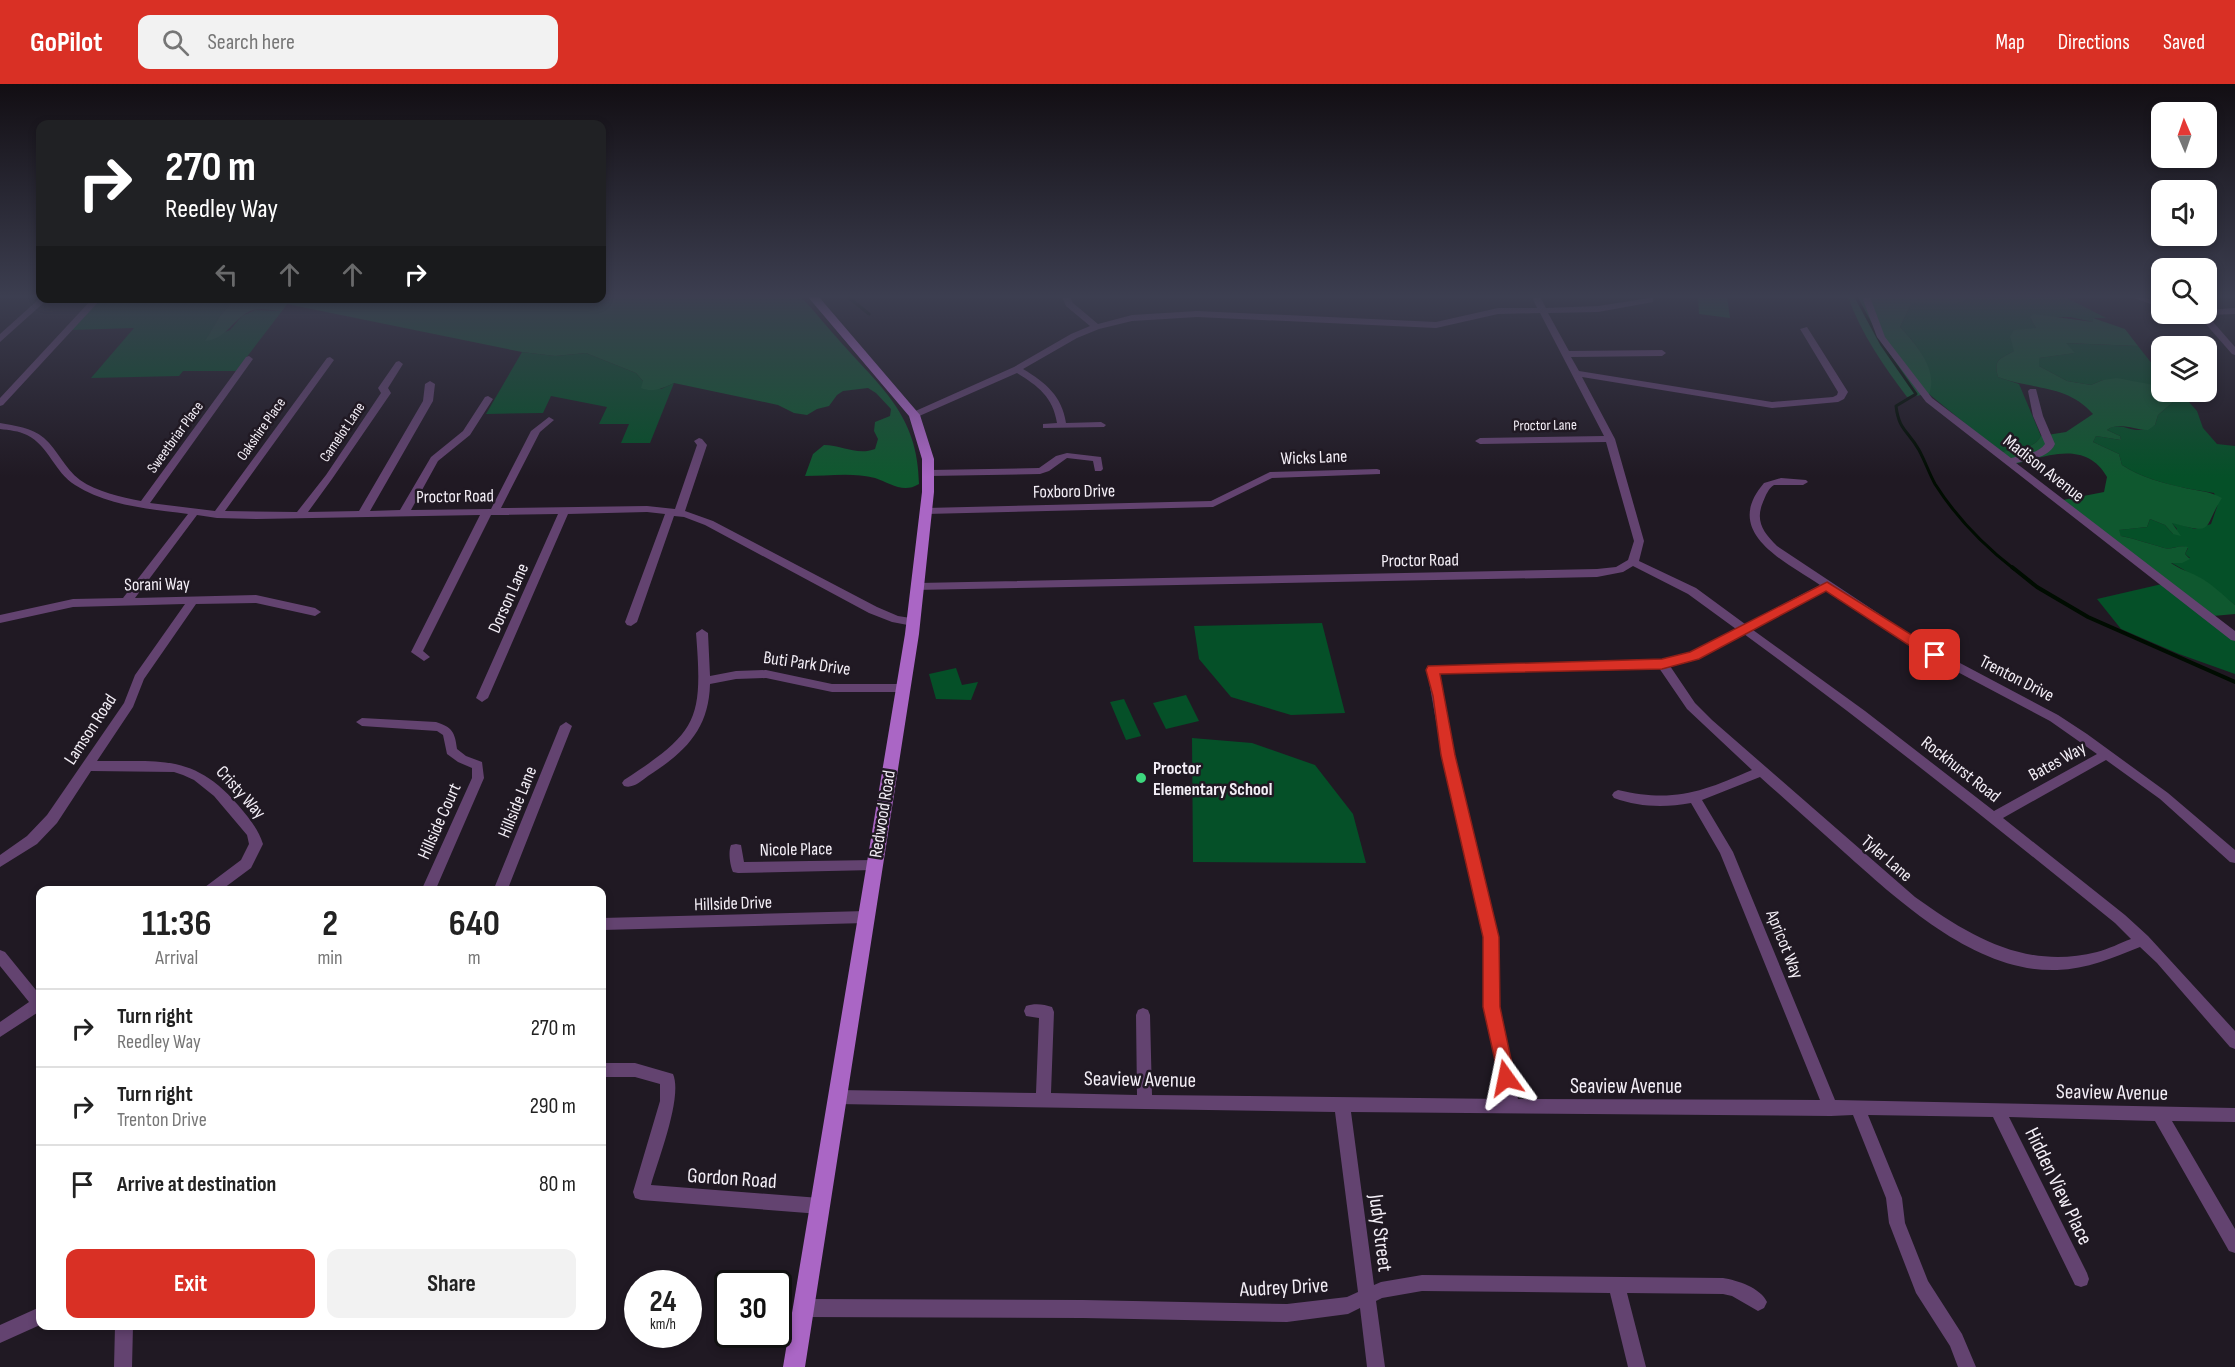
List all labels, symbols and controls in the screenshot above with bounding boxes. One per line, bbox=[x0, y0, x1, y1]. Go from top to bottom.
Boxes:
search box bbox=[138, 15, 558, 69]
text: GoPilot bbox=[30, 26, 102, 59]
icon: search bbox=[159, 26, 192, 59]
text: Search here bbox=[207, 29, 295, 56]
text: Map bbox=[1995, 30, 2025, 55]
text: Directions bbox=[2058, 30, 2130, 55]
text: Saved bbox=[2163, 30, 2205, 55]
north arrow bbox=[2151, 102, 2217, 168]
map controls bbox=[2151, 102, 2217, 402]
text: 270 m bbox=[165, 142, 256, 193]
icon: right bbox=[66, 144, 144, 222]
button: sound bbox=[2151, 180, 2217, 246]
text: Reedley Way bbox=[165, 193, 278, 225]
icon: left bbox=[210, 258, 243, 291]
icon: ahead bbox=[273, 258, 306, 291]
icon: ahead bbox=[336, 258, 369, 291]
icon: right bbox=[399, 258, 432, 291]
button: search bbox=[2151, 258, 2217, 324]
button: layers bbox=[2151, 336, 2217, 402]
street label: Oakshire Place bbox=[233, 394, 290, 464]
street label: Sweetbriar Place bbox=[143, 398, 208, 477]
street label: Camelot Lane bbox=[315, 399, 369, 466]
street label: Proctor Lane bbox=[1513, 415, 1577, 436]
street label: Madison Avenue bbox=[1999, 430, 2088, 507]
street label: Wicks Lane bbox=[1280, 446, 1348, 469]
street label: Foxboro Drive bbox=[1033, 480, 1115, 503]
street label: Proctor Road bbox=[416, 485, 494, 508]
street label: Proctor Road bbox=[1381, 549, 1459, 572]
street label: Dorson Lane bbox=[484, 560, 533, 636]
street label: Sorani Way bbox=[124, 573, 190, 596]
pin bbox=[1909, 629, 1960, 680]
icon: arrive bbox=[1918, 638, 1951, 671]
street label: Buti Park Drive bbox=[762, 647, 852, 680]
street label: Trenton Drive bbox=[1976, 651, 2058, 706]
street label: Lamson Road bbox=[60, 690, 121, 768]
street label: Rockhurst Road bbox=[1917, 732, 2004, 807]
street label: Bates Way bbox=[2025, 737, 2089, 786]
place label: Proctor Elementary School bbox=[1153, 758, 1272, 800]
street label: Cristy Way bbox=[211, 762, 270, 823]
street label: Hillside Lane bbox=[494, 763, 541, 841]
street label: Redwood Road bbox=[865, 769, 900, 859]
marker: Proctor Elementary School bbox=[1134, 771, 1148, 785]
street label: Hillside Court bbox=[413, 779, 466, 862]
street label: Tyler Lane bbox=[1857, 831, 1916, 886]
street label: Nicole Place bbox=[759, 838, 833, 861]
street label: Hillside Drive bbox=[694, 892, 772, 915]
text: 11:36 bbox=[142, 903, 211, 946]
text: 2 bbox=[322, 903, 338, 946]
text: 640 bbox=[449, 903, 500, 946]
street label: Apricot Way bbox=[1761, 906, 1808, 982]
text: Arrival bbox=[155, 946, 198, 970]
text: min bbox=[317, 946, 343, 970]
text: m bbox=[468, 946, 481, 970]
text: Turn right bbox=[117, 1003, 193, 1030]
icon: right bbox=[66, 1012, 99, 1045]
text: 270 m bbox=[531, 1015, 576, 1042]
text: Reedley Way bbox=[117, 1030, 201, 1054]
position arrow bbox=[1474, 1046, 1538, 1110]
street label: Seaview Avenue bbox=[1084, 1066, 1196, 1093]
street label: Seaview Avenue bbox=[1570, 1074, 1682, 1099]
street label: Seaview Avenue bbox=[2056, 1079, 2168, 1106]
text: Turn right bbox=[117, 1081, 193, 1108]
icon: right bbox=[66, 1090, 99, 1123]
text: 290 m bbox=[530, 1093, 576, 1120]
text: Trenton Drive bbox=[117, 1108, 207, 1132]
street label: Hidden View Place bbox=[2019, 1124, 2098, 1249]
street label: Gordon Road bbox=[686, 1163, 778, 1194]
icon: arrive bbox=[66, 1168, 99, 1201]
text: Arrive at destination bbox=[117, 1171, 276, 1198]
text: 80 m bbox=[539, 1171, 576, 1198]
street label: Judy Street bbox=[1363, 1192, 1398, 1273]
button: Exit bbox=[66, 1249, 315, 1318]
button: Share bbox=[327, 1249, 576, 1318]
speed limit sign: 30 bbox=[714, 1270, 792, 1348]
street label: Audrey Drive bbox=[1238, 1273, 1329, 1302]
text: 24 bbox=[650, 1284, 676, 1320]
text: km/h bbox=[650, 1315, 676, 1334]

